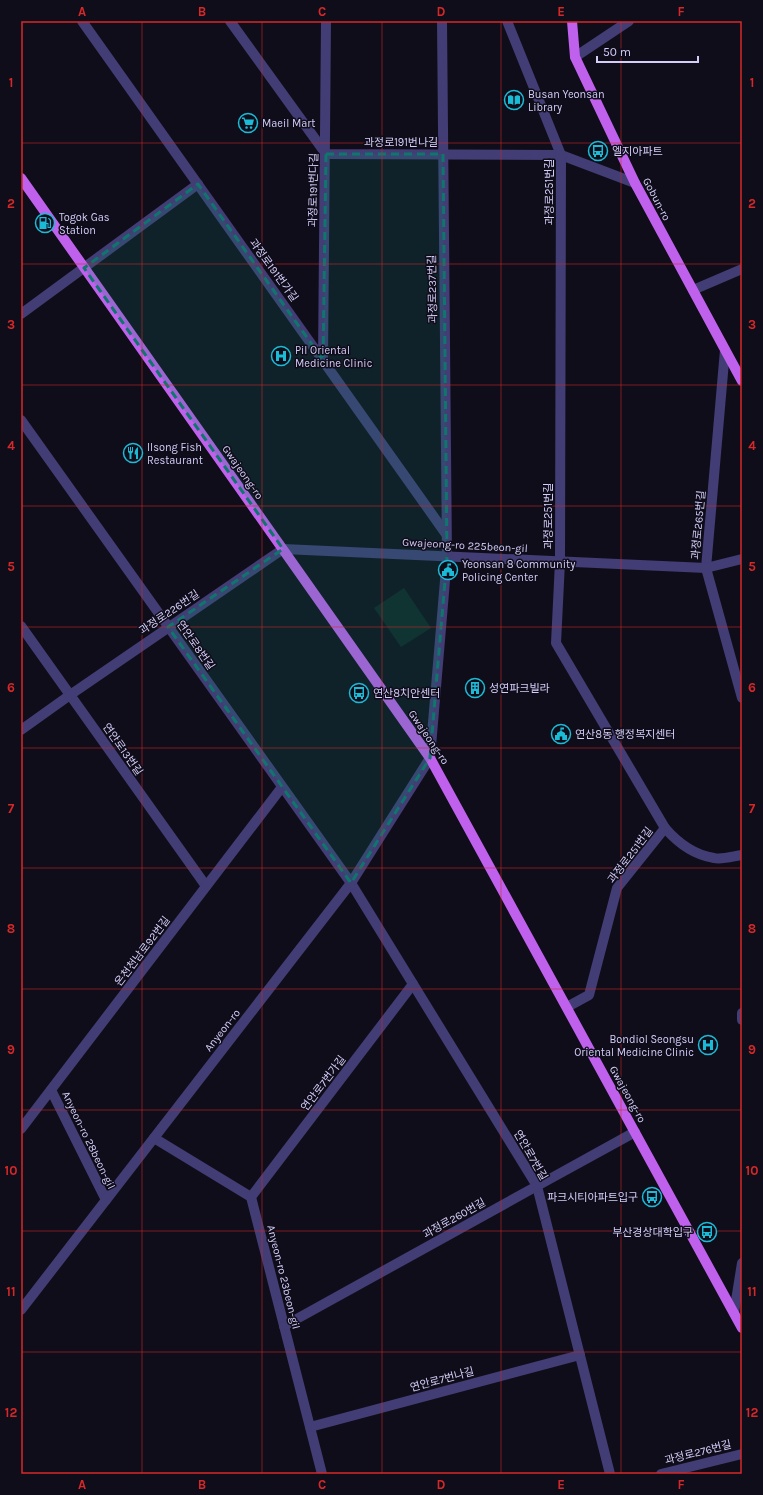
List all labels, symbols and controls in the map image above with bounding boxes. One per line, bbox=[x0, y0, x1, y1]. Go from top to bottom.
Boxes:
text: A bbox=[78, 4, 86, 19]
text: B bbox=[198, 4, 206, 19]
text: C bbox=[318, 4, 326, 19]
text: D bbox=[437, 4, 446, 19]
text: E bbox=[557, 4, 565, 19]
text: F bbox=[677, 4, 685, 19]
scale bar bbox=[597, 38, 698, 64]
text: 50 m bbox=[603, 45, 631, 59]
text: 1 bbox=[9, 75, 13, 90]
text: 1 bbox=[750, 75, 754, 90]
place label: Busan Yeonsan Library bbox=[528, 88, 605, 114]
library icon: Busan Yeonsan Library bbox=[503, 89, 525, 111]
supermarket icon: Maeil Mart bbox=[237, 112, 259, 134]
place label: Maeil Mart bbox=[262, 117, 315, 130]
street label: 과정로191번나길 bbox=[364, 136, 438, 149]
bus stop icon: 엘지아파트 bbox=[587, 140, 609, 162]
place label: 엘지아파트 bbox=[612, 145, 663, 158]
street label: 과정로191번다길 bbox=[306, 153, 321, 227]
street label: 과정로251번길 bbox=[543, 159, 556, 225]
street label: Gobun-ro bbox=[640, 176, 673, 223]
text: 2 bbox=[7, 196, 15, 211]
text: 2 bbox=[748, 196, 756, 211]
place label: Togok Gas Station bbox=[59, 211, 110, 237]
fuel station icon: Togok Gas Station bbox=[34, 212, 56, 234]
street label: 과정로191번가길 bbox=[246, 236, 301, 304]
street label: 과정로237번길 bbox=[425, 255, 440, 323]
text: 3 bbox=[7, 317, 15, 332]
text: 3 bbox=[748, 317, 756, 332]
place label: Pil Oriental Medicine Clinic bbox=[295, 344, 373, 370]
hospital icon: Pil Oriental Medicine Clinic bbox=[270, 345, 292, 367]
text: 4 bbox=[7, 438, 15, 453]
text: 4 bbox=[748, 438, 756, 453]
place label: Ilsong Fish Restaurant bbox=[147, 441, 203, 467]
restaurant icon: Ilsong Fish Restaurant bbox=[122, 442, 144, 464]
street label: Gwajeong-ro bbox=[219, 443, 266, 502]
street label: 과정로251번길 bbox=[542, 483, 555, 549]
street label: 과정로265번길 bbox=[689, 490, 708, 560]
street label: Gwajeong-ro 225beon-gil bbox=[402, 536, 528, 555]
place label: Yeonsan 8 Community Policing Center bbox=[462, 558, 575, 584]
text: 5 bbox=[7, 559, 15, 574]
public building icon: Yeonsan 8 Community Policing Center bbox=[437, 559, 459, 581]
text: 5 bbox=[748, 559, 756, 574]
street label: 과정로226번길 bbox=[137, 588, 202, 637]
street label: 연안로8번길 bbox=[174, 618, 217, 673]
building icon: 성연파크빌라 bbox=[464, 677, 486, 699]
text: 6 bbox=[7, 680, 15, 695]
text: 6 bbox=[748, 680, 756, 695]
bus stop icon: 연산8치안센터 bbox=[348, 682, 370, 704]
place label: 성연파크빌라 bbox=[489, 682, 550, 695]
place label: 연산8치안센터 bbox=[373, 687, 440, 700]
street label: Gwajeong-ro bbox=[406, 708, 452, 767]
street label: 연안로13번길 bbox=[100, 721, 145, 778]
public building icon: 연산8동 행정복지센터 bbox=[550, 723, 572, 745]
place label: 연산8동 행정복지센터 bbox=[575, 728, 675, 741]
text: 7 bbox=[8, 801, 15, 816]
text: 7 bbox=[749, 801, 756, 816]
street label: 과정로251번길 bbox=[605, 825, 656, 886]
street label: 온천천남로92번길 bbox=[112, 914, 173, 989]
text: 8 bbox=[7, 921, 15, 936]
text: 8 bbox=[748, 921, 756, 936]
street label: Anyeon-ro bbox=[202, 1007, 243, 1054]
place label: Bondiol Seongsu Oriental Medicine Clinic bbox=[574, 1033, 694, 1059]
hospital icon: Bondiol Seongsu Oriental Medicine Clinic bbox=[697, 1034, 719, 1056]
text: 9 bbox=[7, 1042, 15, 1057]
text: 9 bbox=[748, 1042, 756, 1057]
street label: 연안로7번가길 bbox=[298, 1053, 348, 1114]
street label: Gwajeong-ro bbox=[607, 1064, 648, 1125]
street label: Anyeon-ro 28beon-gil bbox=[59, 1089, 118, 1191]
street label: 연안로7번길 bbox=[511, 1128, 550, 1183]
text: 10 bbox=[5, 1163, 17, 1178]
text: 10 bbox=[746, 1163, 758, 1178]
bus stop icon: 파크시티아파트입구 bbox=[641, 1186, 663, 1208]
place label: 파크시티아파트입구 bbox=[547, 1191, 638, 1204]
street label: 과정로260번길 bbox=[421, 1196, 488, 1241]
bus stop icon: 부산경상대학입구 bbox=[696, 1221, 718, 1243]
street label: Anyeon-ro 23beon-gil bbox=[264, 1224, 303, 1331]
place label: 부산경상대학입구 bbox=[612, 1226, 693, 1239]
text: 11 bbox=[6, 1284, 16, 1299]
text: 11 bbox=[747, 1284, 757, 1299]
street label: 연안로7번나길 bbox=[409, 1365, 476, 1394]
text: 12 bbox=[5, 1405, 17, 1420]
text: 12 bbox=[746, 1405, 758, 1420]
street label: 과정로276번길 bbox=[663, 1438, 733, 1467]
text: A bbox=[78, 1477, 86, 1492]
text: B bbox=[198, 1477, 206, 1492]
text: C bbox=[318, 1477, 326, 1492]
text: D bbox=[437, 1477, 446, 1492]
text: E bbox=[557, 1477, 565, 1492]
text: F bbox=[677, 1477, 685, 1492]

